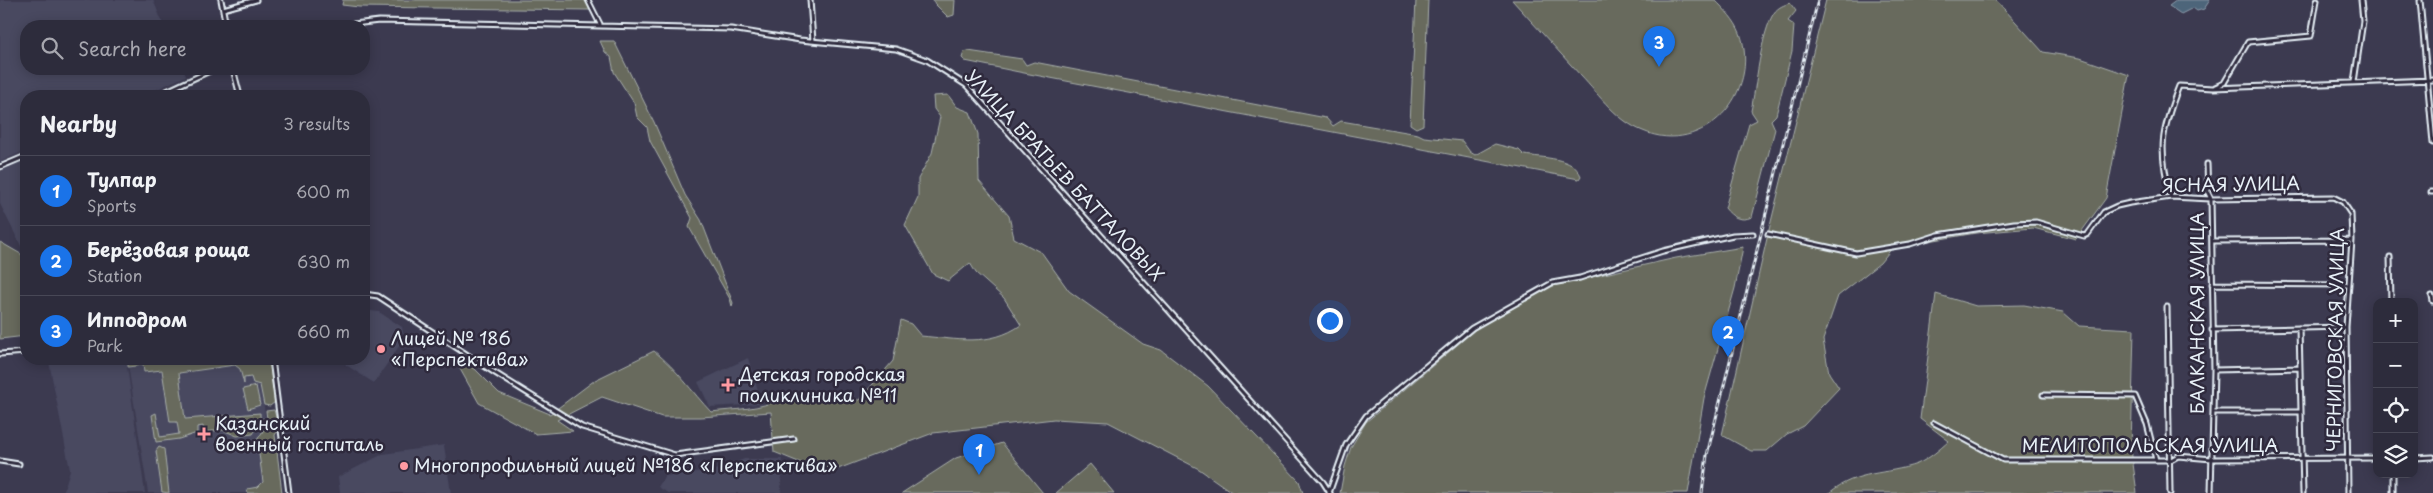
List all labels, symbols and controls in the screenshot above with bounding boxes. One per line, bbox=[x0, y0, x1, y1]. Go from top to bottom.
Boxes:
search box bbox=[20, 20, 370, 75]
pin: 3 bbox=[1643, 26, 1675, 67]
icon: search bbox=[38, 34, 66, 62]
text: Search here bbox=[78, 34, 187, 62]
street label: УЛИЦА БРАТЬЕВ БАТТАЛОВЫХ bbox=[959, 63, 1171, 287]
text: Nearby bbox=[40, 107, 117, 139]
text: 3 results bbox=[283, 111, 350, 135]
text: Тулпар bbox=[87, 165, 157, 193]
street label: ЯСНАЯ УЛИЦА bbox=[2162, 169, 2300, 198]
text: 1 bbox=[52, 179, 60, 203]
text: 600 m bbox=[296, 179, 350, 203]
text: Sports bbox=[87, 193, 136, 217]
street label: БАЛКАНСКАЯ УЛИЦА bbox=[2183, 212, 2210, 414]
street label: ЧЕРНИГОВСКАЯ УЛИЦА bbox=[2319, 227, 2350, 452]
text: Берёзовая роща bbox=[87, 235, 250, 263]
text: 2 bbox=[50, 249, 62, 273]
text: 630 m bbox=[297, 249, 350, 273]
text: Station bbox=[87, 263, 142, 287]
map controls bbox=[2373, 298, 2418, 478]
button: + bbox=[2373, 298, 2418, 343]
text: Ипподром bbox=[87, 305, 187, 333]
your location bbox=[1317, 308, 1343, 334]
pin: 2 bbox=[1712, 316, 1744, 357]
text: 3 bbox=[51, 319, 61, 343]
text: 660 m bbox=[297, 319, 350, 343]
place label: Лицей № 186 «Перспектива» bbox=[391, 324, 528, 372]
text: Park bbox=[87, 333, 123, 357]
marker: Лицей № 186 «Перспектива» bbox=[375, 343, 387, 355]
button: − bbox=[2373, 343, 2418, 388]
place label: Детская городская поликлиника №11 bbox=[738, 360, 906, 408]
marker: Детская городская поликлиника №11 bbox=[721, 378, 735, 392]
button: locate bbox=[2373, 388, 2418, 433]
place label: Казанский военный госпиталь bbox=[215, 409, 384, 457]
marker: Казанский военный госпиталь bbox=[197, 427, 211, 441]
street label: МЕЛИТОПОЛЬСКАЯ УЛИЦА bbox=[2022, 431, 2279, 458]
button: layers bbox=[2373, 433, 2418, 478]
pin: 1 bbox=[963, 434, 995, 475]
place label: Многопрофильный лицей №186 «Перспектива» bbox=[414, 451, 837, 478]
marker: Многопрофильный лицей №186 «Перспектива» bbox=[398, 460, 410, 472]

